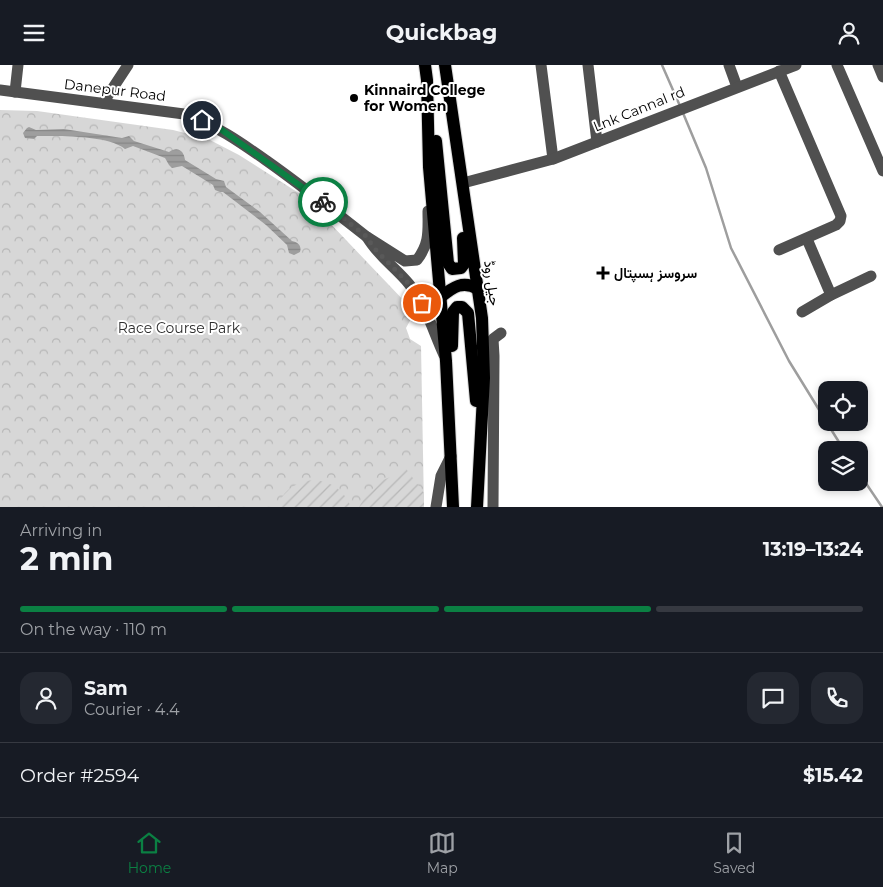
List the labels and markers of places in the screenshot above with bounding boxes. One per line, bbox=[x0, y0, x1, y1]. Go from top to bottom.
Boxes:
place label: Kinnaird College for Women bbox=[364, 81, 485, 115]
marker: Kinnaird College for Women bbox=[348, 92, 360, 104]
pin bbox=[181, 99, 223, 141]
place label: سروسز ہسپتال bbox=[614, 264, 697, 283]
marker: سروسز ہسپتال bbox=[596, 266, 610, 280]
pin bbox=[401, 282, 443, 324]

